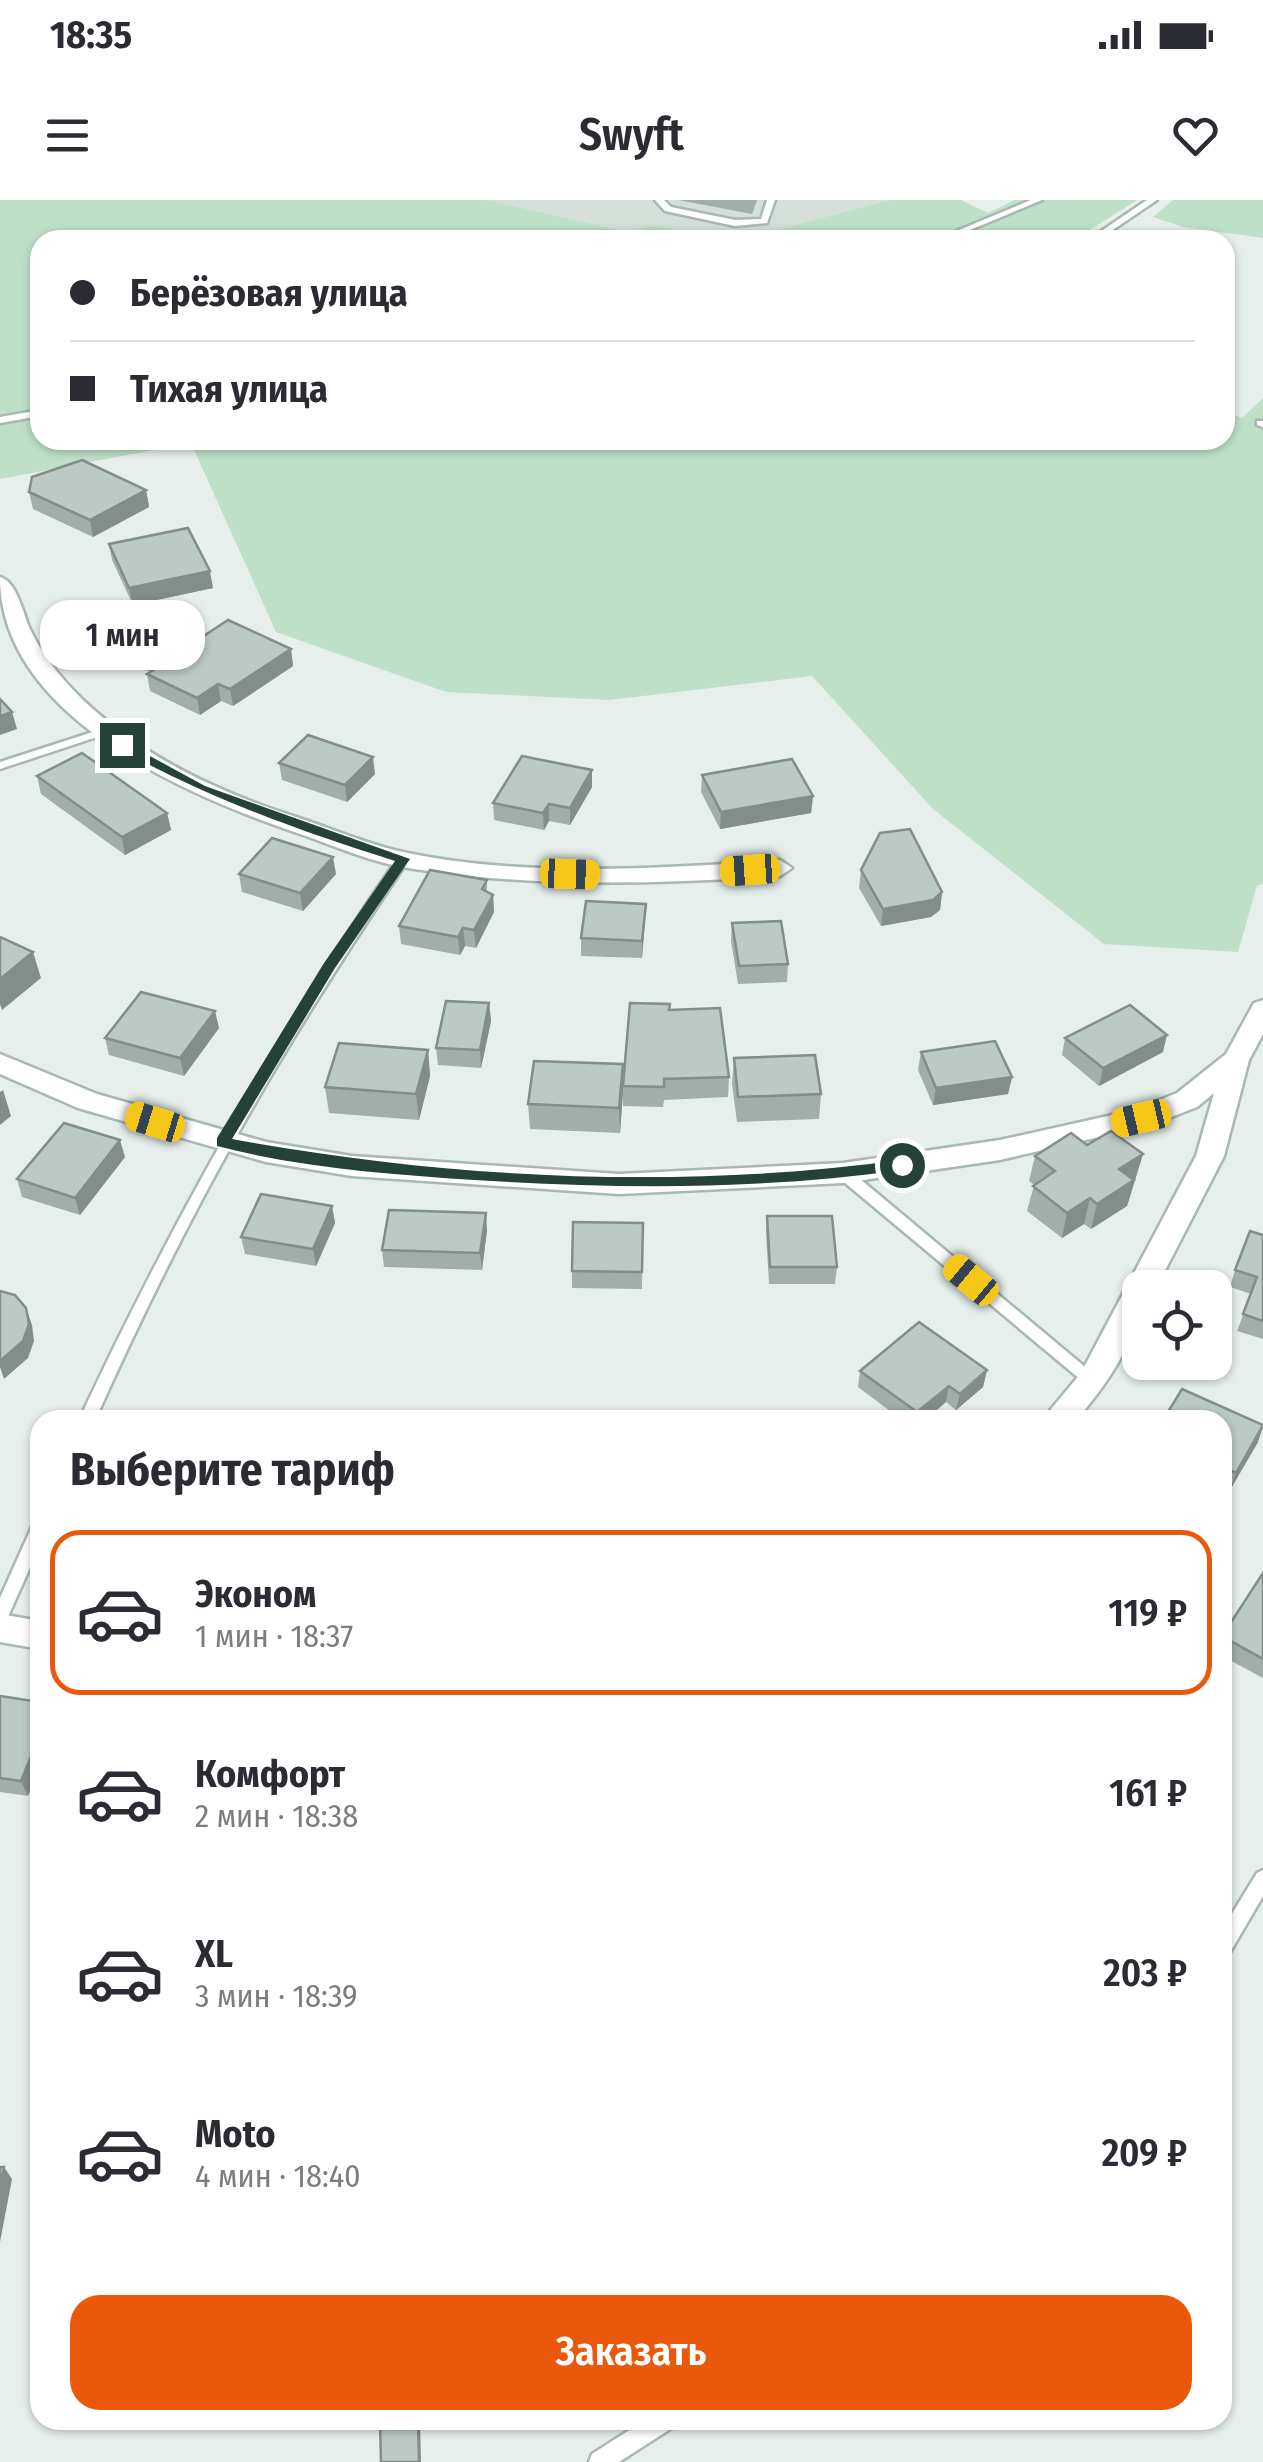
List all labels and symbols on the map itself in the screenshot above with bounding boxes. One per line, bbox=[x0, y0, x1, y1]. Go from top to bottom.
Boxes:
callout: 1 мин bbox=[39, 600, 204, 670]
route end bbox=[100, 723, 145, 768]
car bbox=[719, 853, 781, 887]
car bbox=[539, 858, 601, 890]
car bbox=[1108, 1097, 1174, 1139]
car bbox=[122, 1099, 188, 1145]
route start bbox=[880, 1143, 925, 1188]
car bbox=[938, 1249, 1004, 1311]

